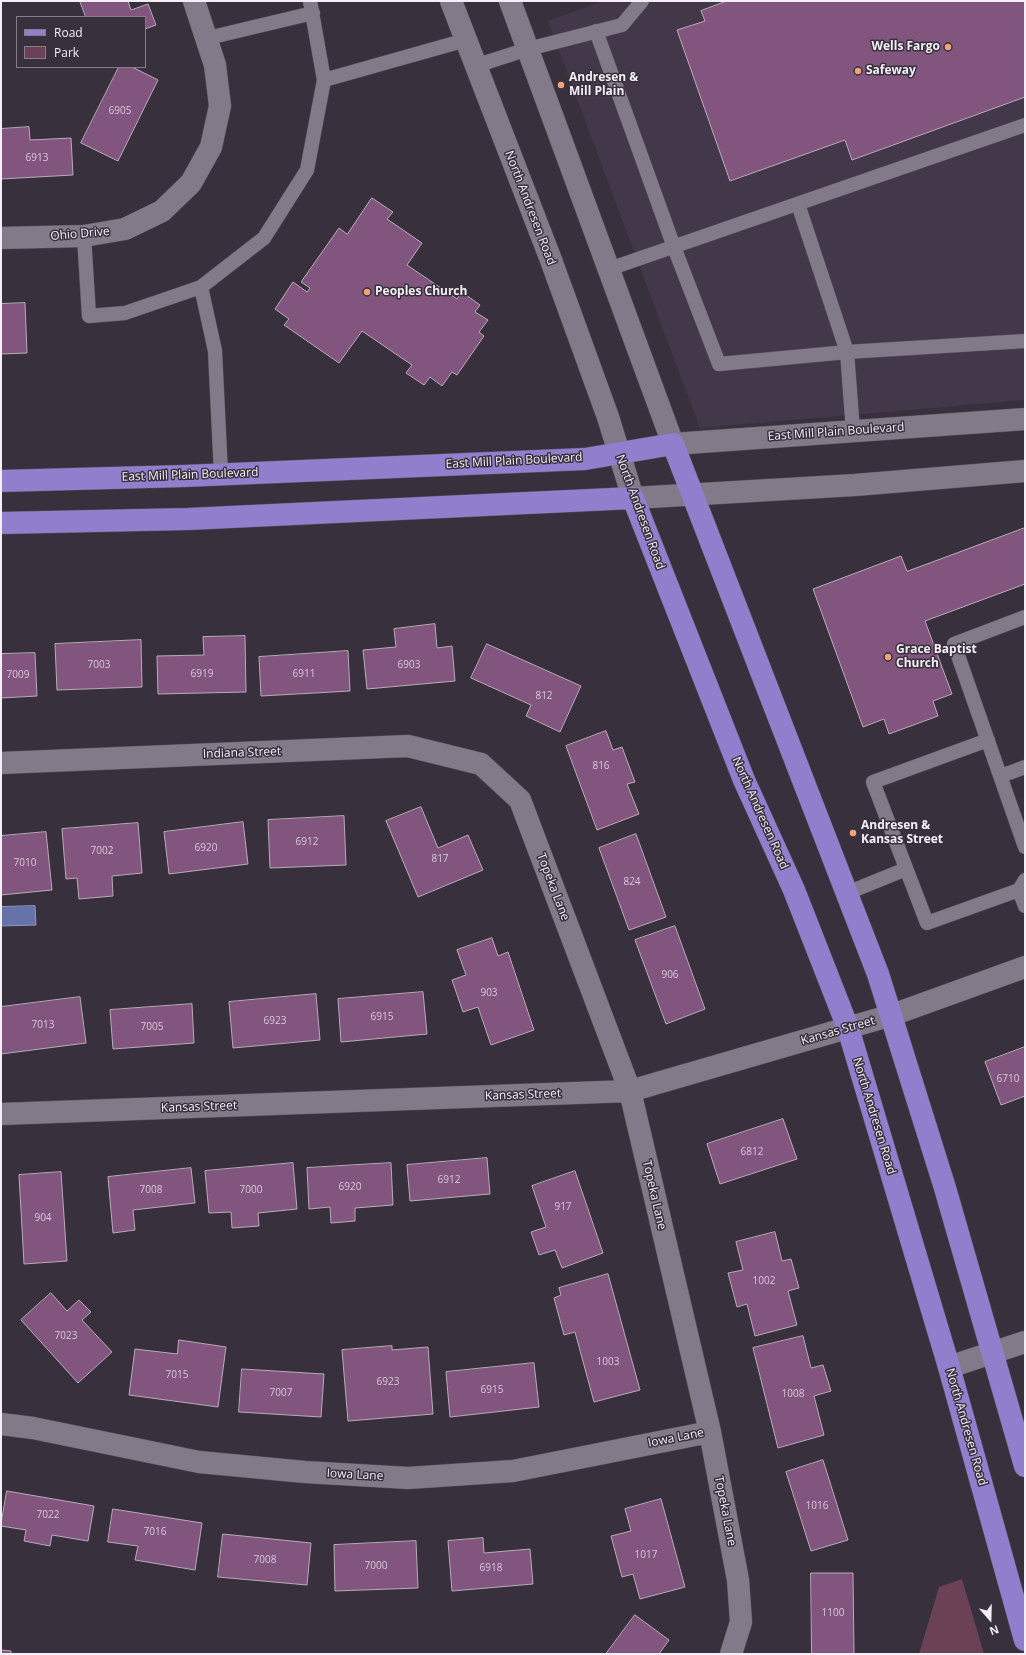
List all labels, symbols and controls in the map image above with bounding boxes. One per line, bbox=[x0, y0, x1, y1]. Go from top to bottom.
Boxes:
legend bbox=[16, 16, 146, 68]
text: Road bbox=[54, 24, 83, 41]
place label: Wells Fargo bbox=[871, 40, 940, 54]
marker: Wells Fargo bbox=[943, 42, 953, 52]
text: Park bbox=[54, 44, 79, 61]
place label: Safeway bbox=[866, 64, 916, 78]
marker: Safeway bbox=[853, 66, 863, 76]
place label: Andresen & Mill Plain bbox=[569, 71, 638, 99]
marker: Andresen & Mill Plain bbox=[556, 80, 566, 90]
house number: 6905 bbox=[109, 105, 131, 117]
street label: North Andresen Road bbox=[502, 149, 558, 267]
house number: 6913 bbox=[26, 152, 48, 164]
street label: Ohio Drive bbox=[50, 224, 110, 244]
place label: Peoples Church bbox=[375, 285, 467, 299]
marker: Peoples Church bbox=[362, 287, 372, 297]
street label: East Mill Plain Boulevard bbox=[767, 420, 905, 444]
street label: East Mill Plain Boulevard bbox=[445, 450, 583, 472]
street label: North Andresen Road bbox=[612, 452, 668, 572]
street label: East Mill Plain Boulevard bbox=[121, 465, 259, 485]
place label: Grace Baptist Church bbox=[896, 643, 977, 671]
marker: Grace Baptist Church bbox=[883, 652, 893, 662]
house number: 7003 bbox=[88, 659, 110, 671]
house number: 6903 bbox=[398, 659, 420, 671]
house number: 6919 bbox=[191, 668, 213, 680]
house number: 6911 bbox=[293, 668, 315, 680]
house number: 7009 bbox=[7, 669, 29, 681]
house number: 812 bbox=[535, 690, 553, 702]
street label: Indiana Street bbox=[203, 744, 281, 762]
street label: North Andresen Road bbox=[729, 755, 791, 871]
house number: 816 bbox=[592, 760, 610, 772]
place label: Andresen & Kansas Street bbox=[861, 819, 943, 847]
marker: Andresen & Kansas Street bbox=[848, 828, 858, 838]
house number: 6912 bbox=[296, 836, 318, 848]
house number: 6920 bbox=[195, 842, 217, 854]
house number: 7002 bbox=[91, 845, 113, 857]
street label: Topeka Lane bbox=[534, 851, 572, 923]
house number: 817 bbox=[431, 853, 449, 865]
house number: 7010 bbox=[14, 857, 36, 869]
house number: 824 bbox=[623, 876, 641, 888]
house number: 906 bbox=[661, 969, 679, 981]
house number: 903 bbox=[480, 987, 498, 999]
house number: 6915 bbox=[371, 1011, 393, 1023]
street label: Kansas Street bbox=[799, 1014, 877, 1048]
house number: 6923 bbox=[264, 1015, 286, 1027]
house number: 7013 bbox=[32, 1019, 54, 1031]
house number: 7005 bbox=[141, 1021, 163, 1033]
street label: North Andresen Road bbox=[849, 1056, 899, 1176]
house number: 6710 bbox=[997, 1073, 1019, 1085]
street label: Kansas Street bbox=[485, 1086, 561, 1104]
street label: Kansas Street bbox=[161, 1098, 237, 1116]
house number: 6812 bbox=[741, 1146, 763, 1158]
street label: Topeka Lane bbox=[639, 1159, 669, 1231]
house number: 6912 bbox=[438, 1174, 460, 1186]
house number: 6920 bbox=[339, 1181, 361, 1193]
house number: 7008 bbox=[140, 1184, 162, 1196]
house number: 7000 bbox=[240, 1184, 262, 1196]
house number: 917 bbox=[554, 1201, 572, 1213]
house number: 904 bbox=[34, 1212, 52, 1224]
house number: 1002 bbox=[753, 1275, 775, 1287]
house number: 7023 bbox=[55, 1330, 77, 1342]
house number: 1003 bbox=[597, 1356, 619, 1368]
street label: North Andresen Road bbox=[942, 1367, 990, 1487]
house number: 7015 bbox=[166, 1369, 188, 1381]
house number: 6923 bbox=[377, 1376, 399, 1388]
house number: 6915 bbox=[481, 1384, 503, 1396]
house number: 7007 bbox=[270, 1387, 292, 1399]
house number: 1008 bbox=[782, 1388, 804, 1400]
street label: Iowa Lane bbox=[647, 1426, 705, 1450]
street label: Iowa Lane bbox=[326, 1466, 384, 1484]
street label: Topeka Lane bbox=[711, 1475, 739, 1547]
house number: 1016 bbox=[806, 1500, 828, 1512]
house number: 7022 bbox=[37, 1509, 59, 1521]
house number: 7016 bbox=[144, 1526, 166, 1538]
house number: 1017 bbox=[635, 1549, 657, 1561]
house number: 7008 bbox=[254, 1554, 276, 1566]
house number: 7000 bbox=[365, 1560, 387, 1572]
house number: 6918 bbox=[480, 1562, 502, 1574]
north arrow bbox=[970, 1599, 1010, 1639]
house number: 1100 bbox=[822, 1607, 844, 1619]
text: N bbox=[988, 1622, 1001, 1639]

